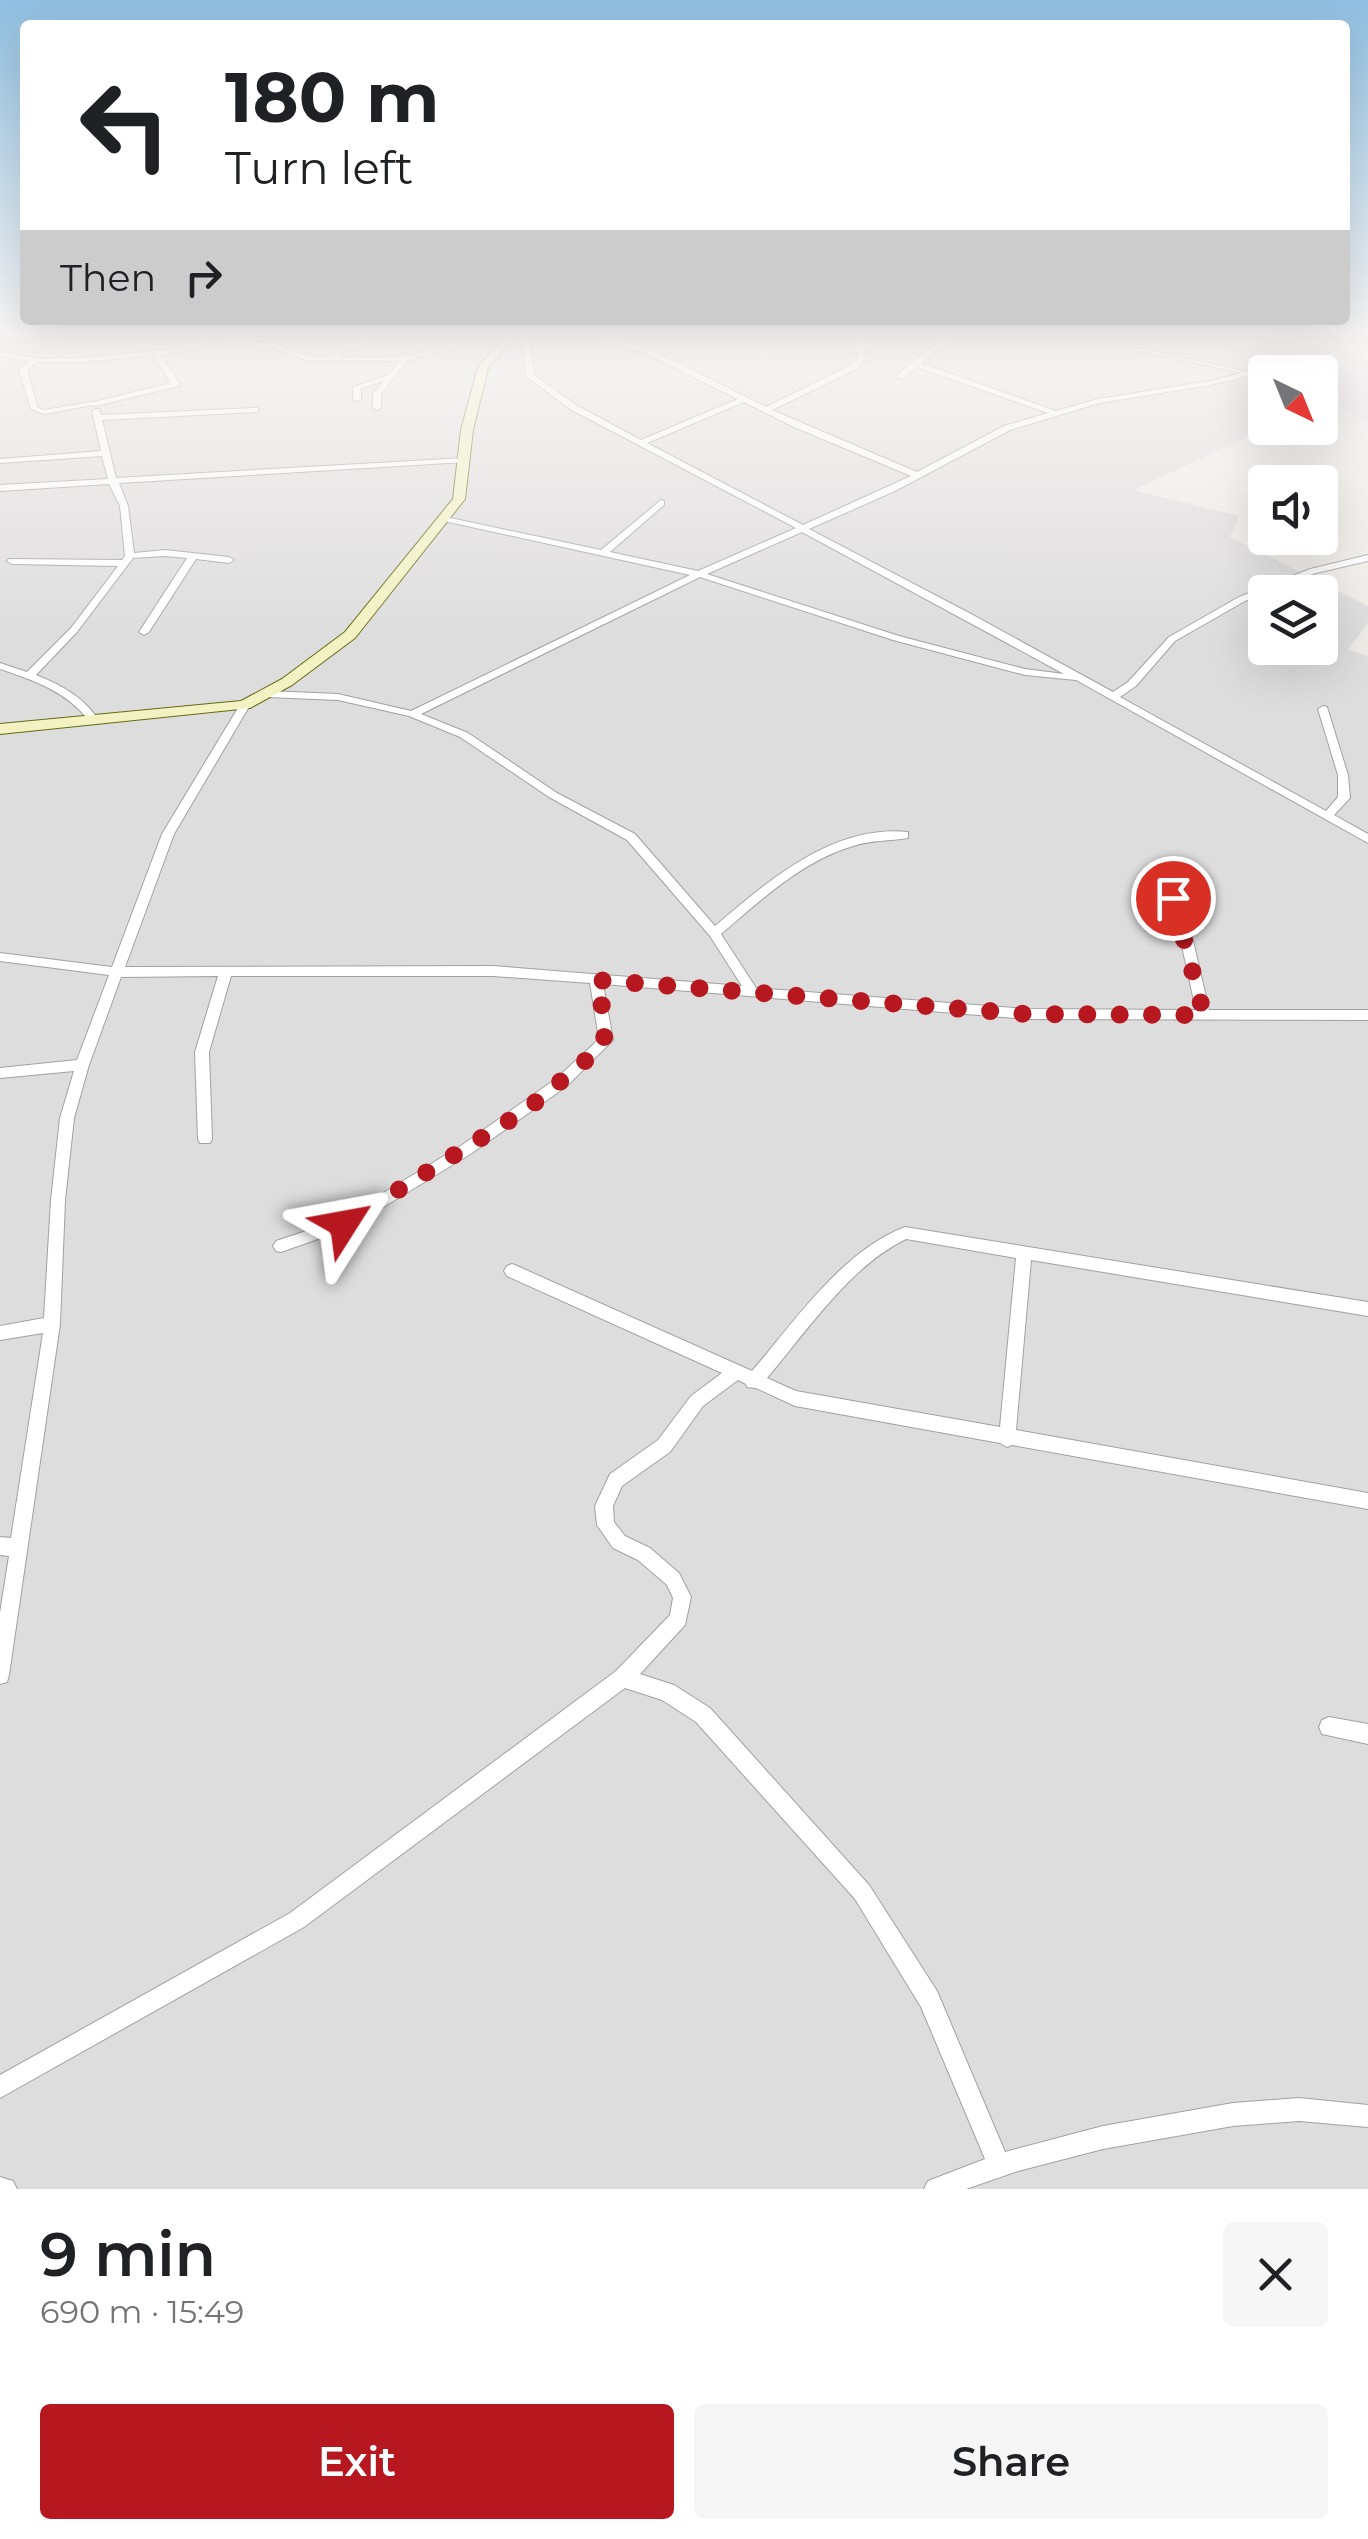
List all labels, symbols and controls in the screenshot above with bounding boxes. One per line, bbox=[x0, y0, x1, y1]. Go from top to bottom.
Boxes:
text: 180 m bbox=[225, 54, 439, 140]
icon: left bbox=[60, 60, 190, 190]
text: Turn left bbox=[225, 140, 413, 195]
icon: right bbox=[176, 250, 231, 305]
text: Then bbox=[60, 254, 156, 301]
north arrow bbox=[1248, 355, 1338, 445]
map controls bbox=[1248, 355, 1338, 665]
button: sound bbox=[1248, 465, 1338, 555]
button: layers bbox=[1248, 575, 1338, 665]
pin bbox=[1131, 856, 1216, 941]
icon: arrive bbox=[1146, 871, 1201, 926]
position arrow bbox=[292, 1172, 396, 1276]
text: 9 min bbox=[40, 2218, 216, 2291]
button: close bbox=[1223, 2222, 1328, 2327]
text: 690 m · 15:49 bbox=[40, 2292, 244, 2331]
button: Exit bbox=[40, 2404, 674, 2519]
button: Share bbox=[694, 2404, 1328, 2519]

